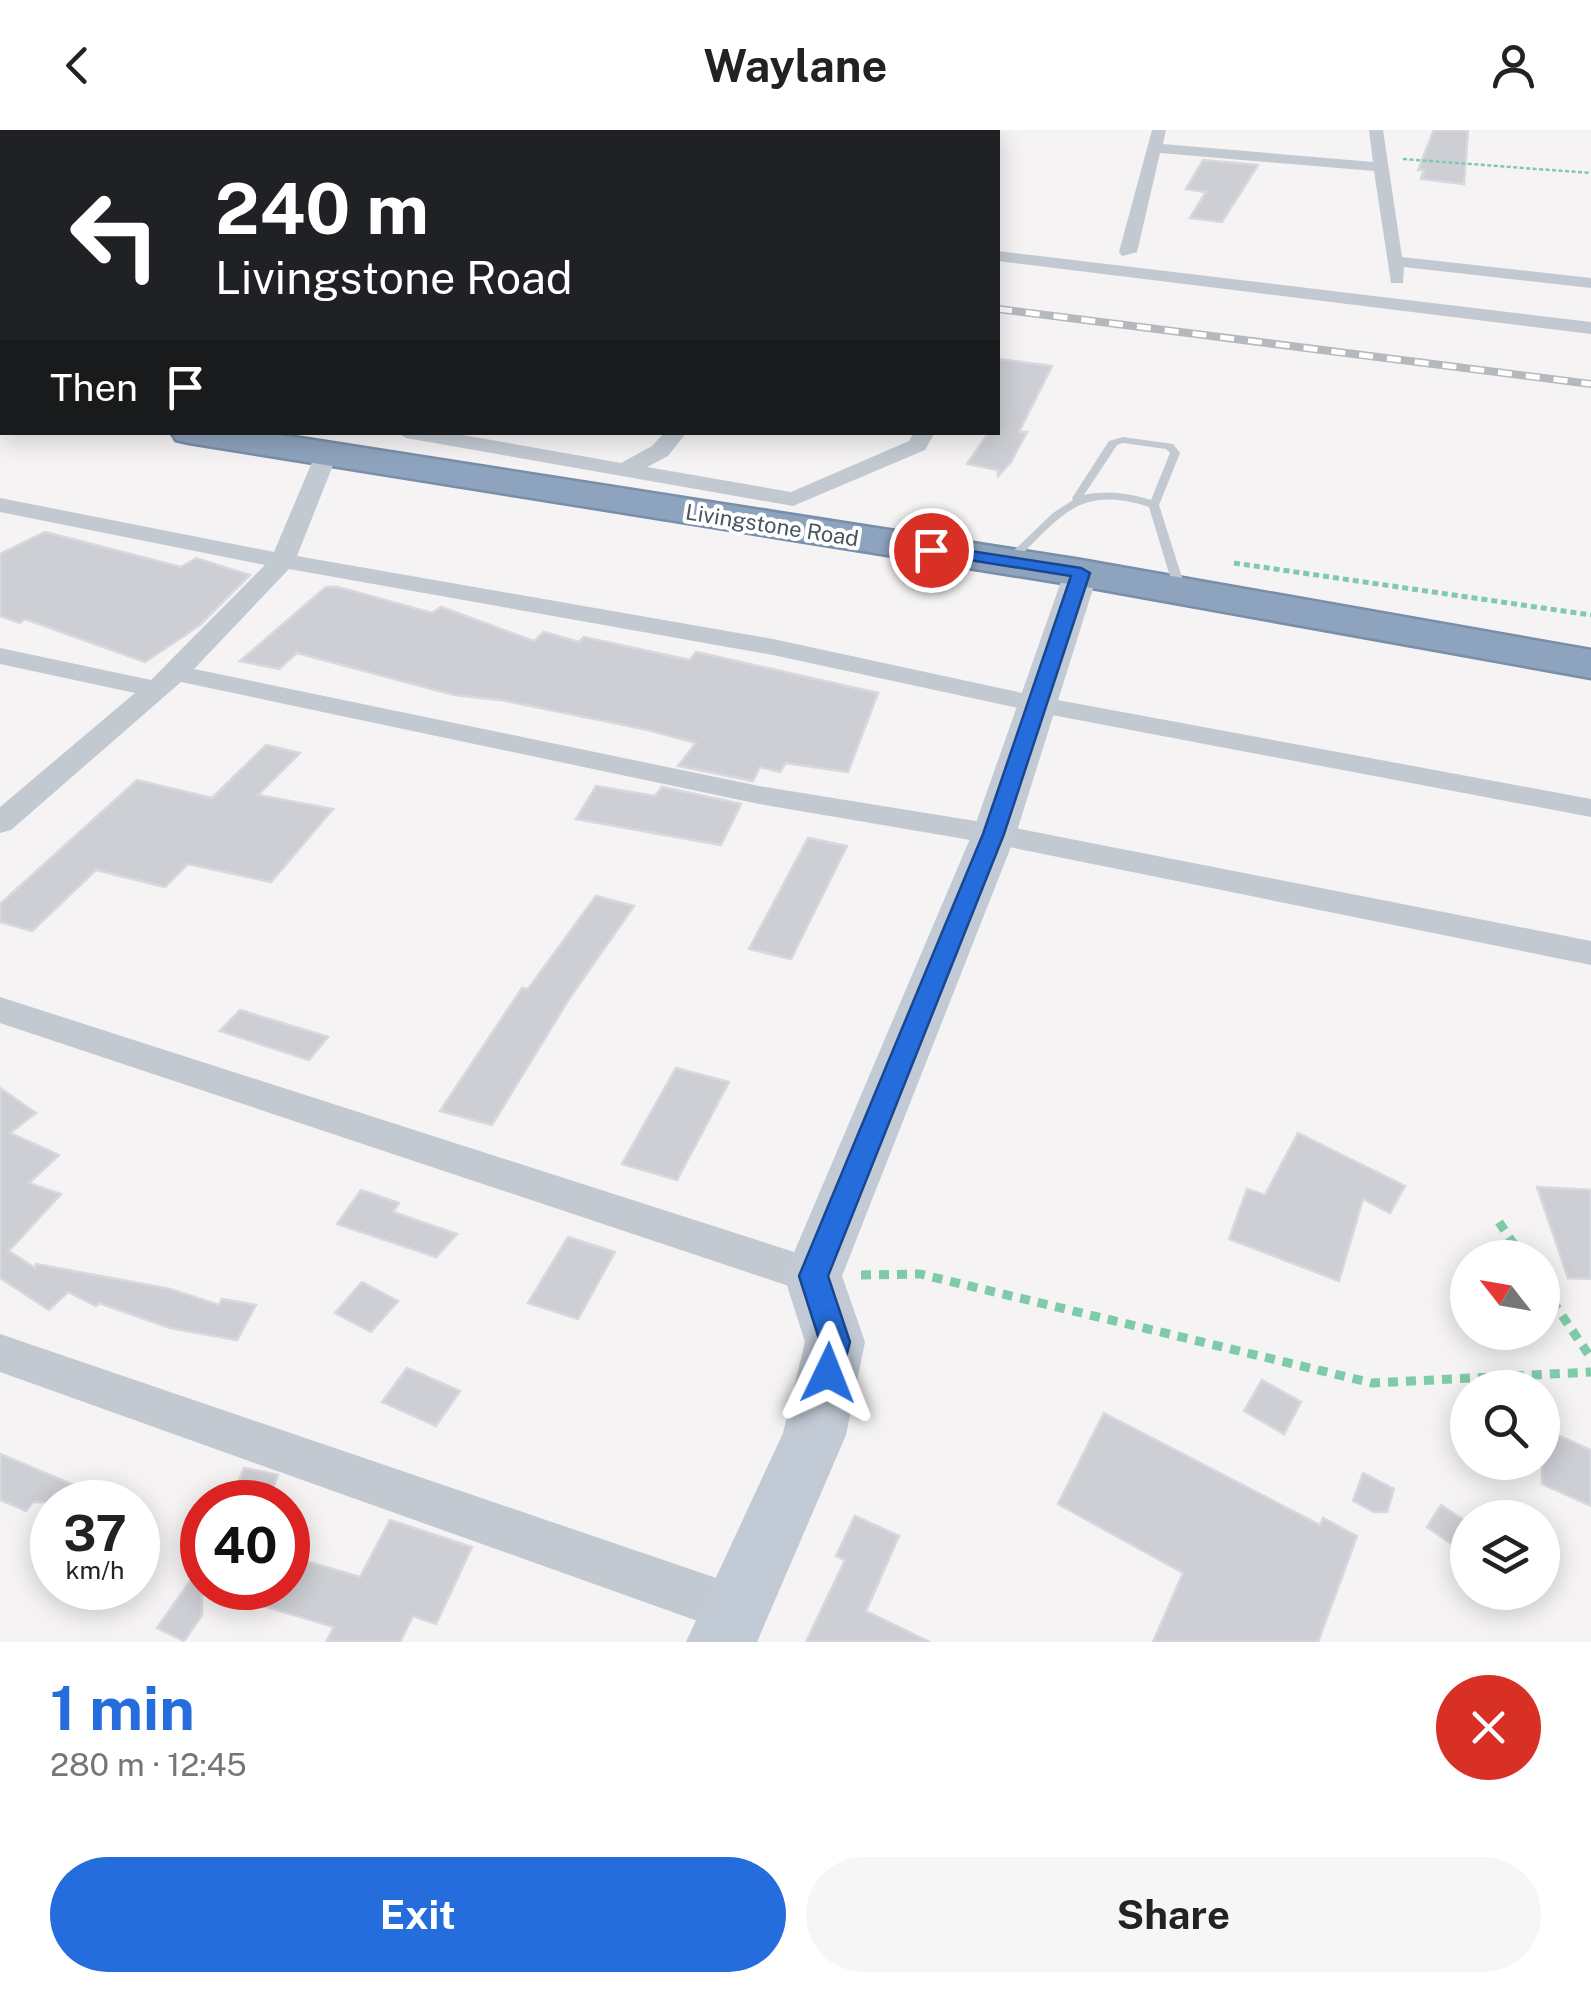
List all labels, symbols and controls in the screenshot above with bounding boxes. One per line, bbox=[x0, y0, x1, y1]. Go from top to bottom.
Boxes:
icon: back bbox=[50, 38, 105, 93]
icon: person bbox=[1486, 38, 1541, 93]
text: Waylane bbox=[704, 39, 887, 92]
text: 240 m bbox=[215, 167, 429, 250]
icon: left bbox=[50, 170, 180, 300]
text: Livingstone Road bbox=[215, 251, 573, 304]
icon: arrive bbox=[158, 360, 213, 415]
text: Then bbox=[50, 365, 138, 410]
street label: Livingstone Road bbox=[684, 498, 860, 552]
pin bbox=[889, 508, 974, 593]
icon: arrive bbox=[904, 523, 959, 578]
north arrow bbox=[1450, 1240, 1560, 1350]
map controls bbox=[1450, 1240, 1560, 1610]
position arrow bbox=[776, 1321, 880, 1425]
button: search bbox=[1450, 1370, 1560, 1480]
speed limit sign: 40 bbox=[180, 1480, 310, 1610]
button: layers bbox=[1450, 1500, 1560, 1610]
text: 37 bbox=[63, 1503, 127, 1562]
text: km/h bbox=[66, 1555, 124, 1585]
text: 1 min bbox=[50, 1673, 195, 1744]
button: close bbox=[1436, 1675, 1541, 1780]
text: 280 m · 12:45 bbox=[50, 1746, 247, 1783]
button: Exit bbox=[50, 1857, 786, 1972]
button: Share bbox=[806, 1857, 1541, 1972]

